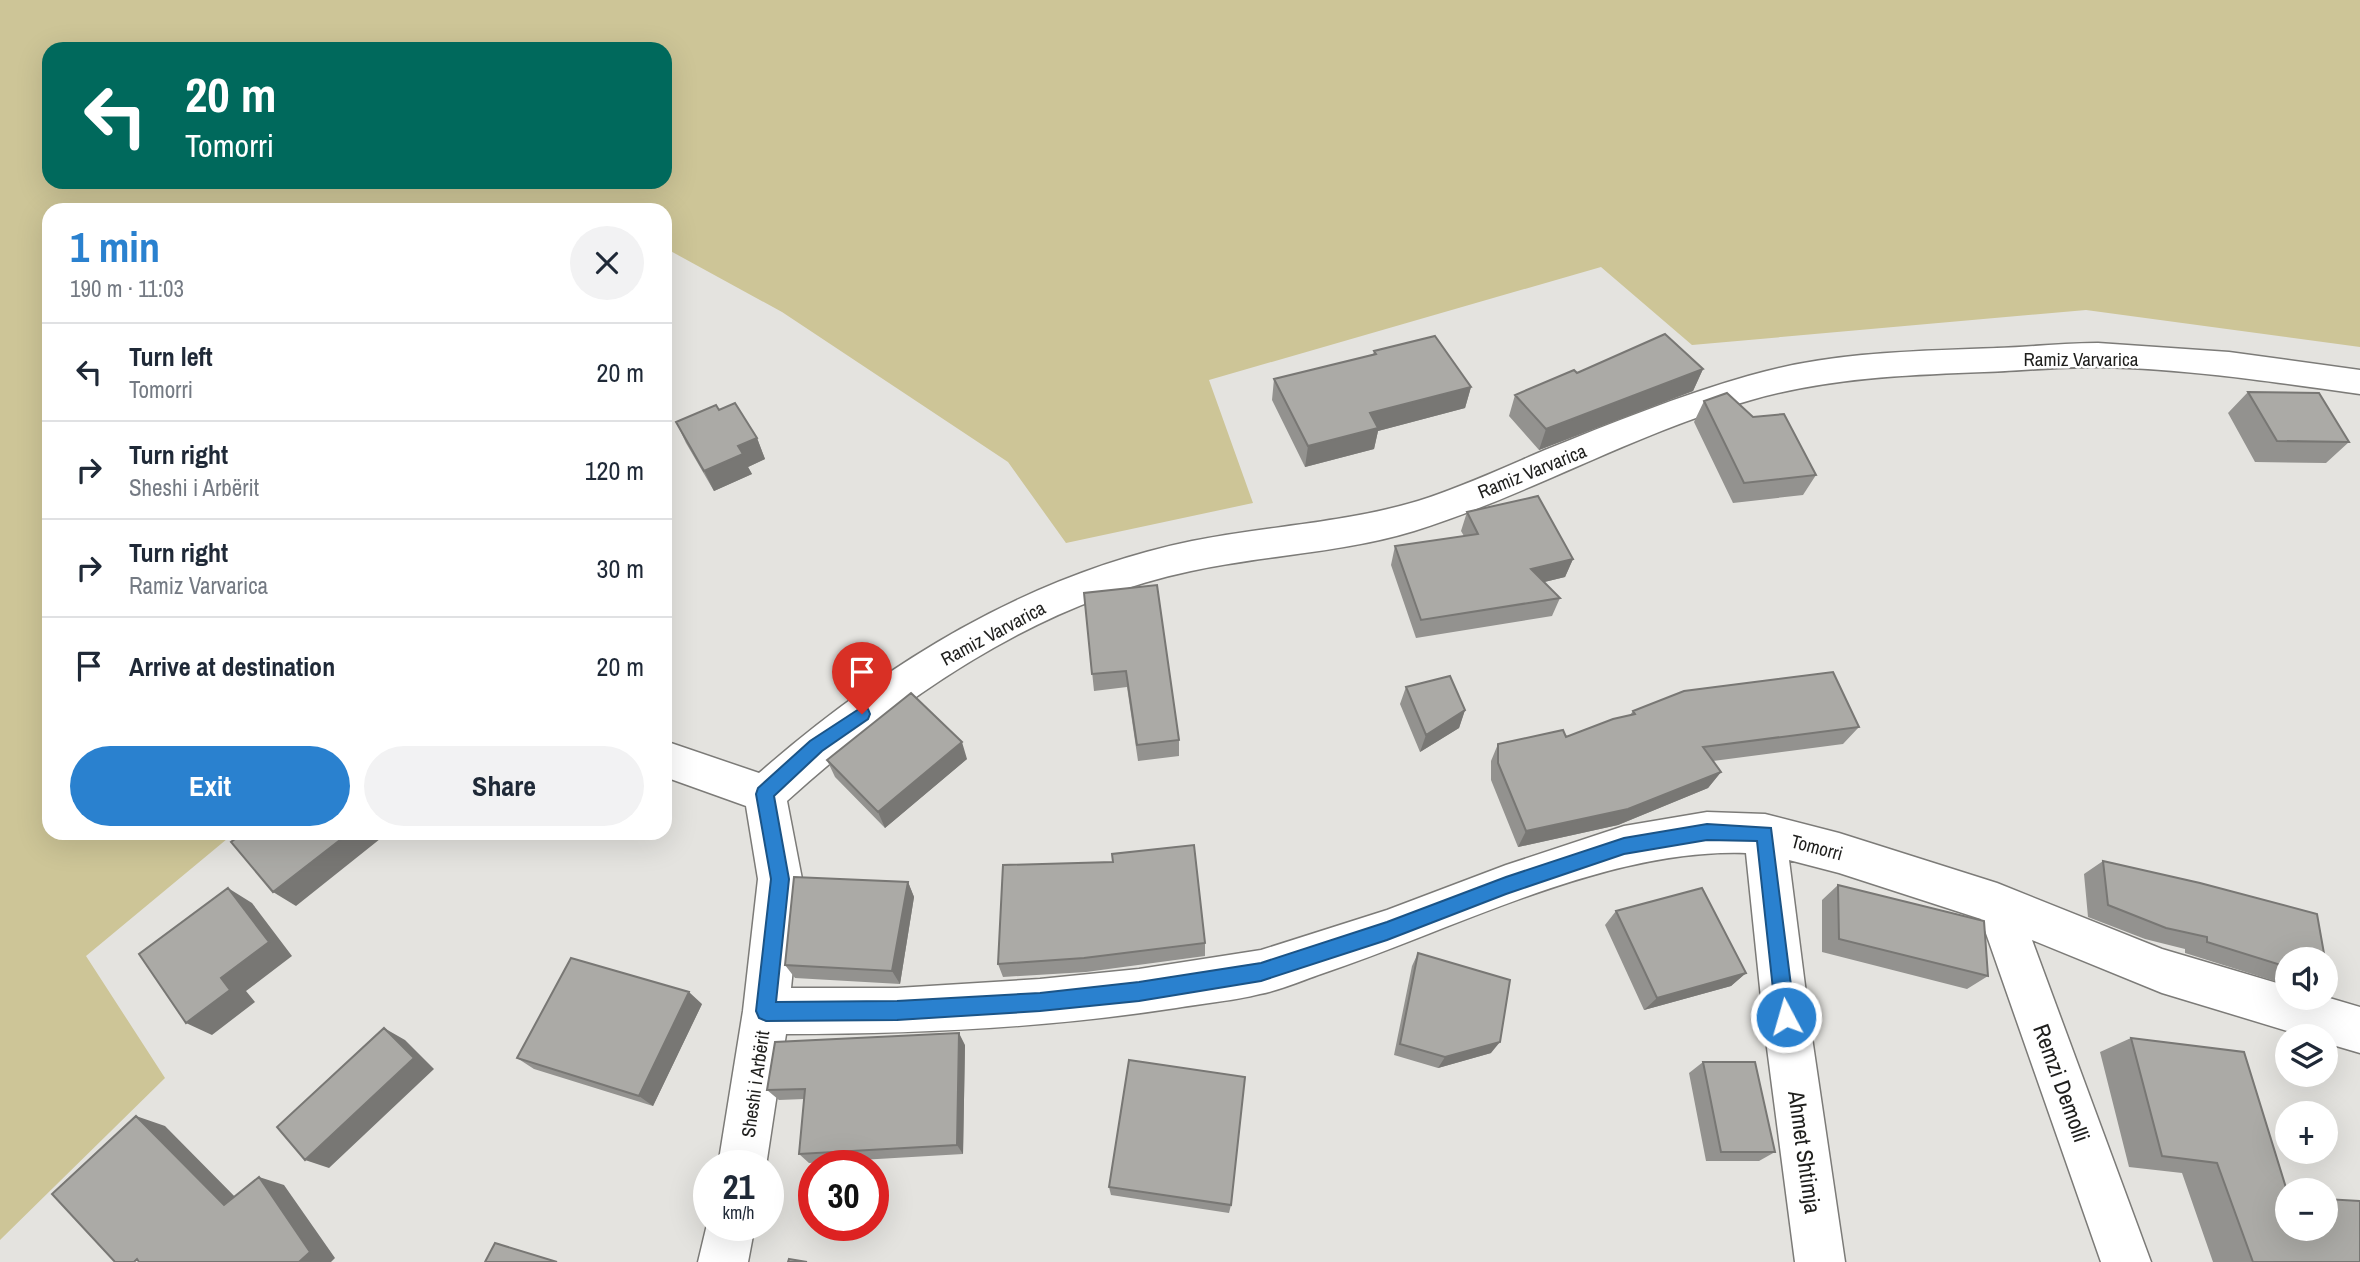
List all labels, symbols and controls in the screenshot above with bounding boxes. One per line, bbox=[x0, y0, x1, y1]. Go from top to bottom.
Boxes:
text: 20 m bbox=[185, 61, 277, 127]
icon: left bbox=[70, 70, 161, 161]
text: Tomorri bbox=[185, 124, 274, 167]
text: 1 min bbox=[70, 219, 160, 275]
button: close bbox=[570, 226, 644, 300]
text: 190 m · 11:03 bbox=[70, 273, 184, 304]
text: Turn left bbox=[129, 339, 213, 374]
street label: Ramiz Varvarica bbox=[2024, 346, 2139, 372]
icon: left bbox=[70, 353, 108, 391]
text: 20 m bbox=[597, 355, 644, 390]
text: Tomorri bbox=[129, 374, 193, 405]
text: Turn right bbox=[129, 437, 228, 472]
street label: Ramiz Varvarica bbox=[1474, 437, 1590, 505]
icon: right bbox=[70, 451, 108, 489]
text: 120 m bbox=[585, 453, 644, 488]
text: Sheshi i Arbërit bbox=[129, 472, 259, 503]
text: Turn right bbox=[129, 535, 228, 570]
icon: right bbox=[70, 549, 108, 587]
text: 30 m bbox=[597, 551, 644, 586]
text: Ramiz Varvarica bbox=[129, 570, 268, 601]
street label: Ramiz Varvarica bbox=[936, 594, 1050, 671]
pin bbox=[832, 642, 892, 714]
icon: arrive bbox=[70, 647, 108, 685]
text: Arrive at destination bbox=[129, 649, 335, 684]
text: 20 m bbox=[597, 649, 644, 684]
icon: arrive bbox=[843, 653, 881, 691]
button: Exit bbox=[70, 746, 350, 826]
button: Share bbox=[364, 746, 644, 826]
street label: Tomorri bbox=[1788, 828, 1846, 866]
map controls bbox=[2275, 947, 2338, 1241]
button: sound bbox=[2275, 947, 2338, 1010]
position arrow bbox=[1749, 980, 1823, 1054]
street label: Remzi Demolli bbox=[2026, 1020, 2098, 1146]
button: layers bbox=[2275, 1024, 2338, 1087]
street label: Sheshi i Arbërit bbox=[735, 1028, 775, 1139]
street label: Ahmet Shtimja bbox=[1781, 1088, 1829, 1216]
button: + bbox=[2275, 1101, 2338, 1164]
speed limit sign: 30 bbox=[798, 1150, 889, 1241]
text: 21 bbox=[723, 1163, 754, 1210]
button: − bbox=[2275, 1178, 2338, 1241]
text: km/h bbox=[723, 1200, 755, 1225]

